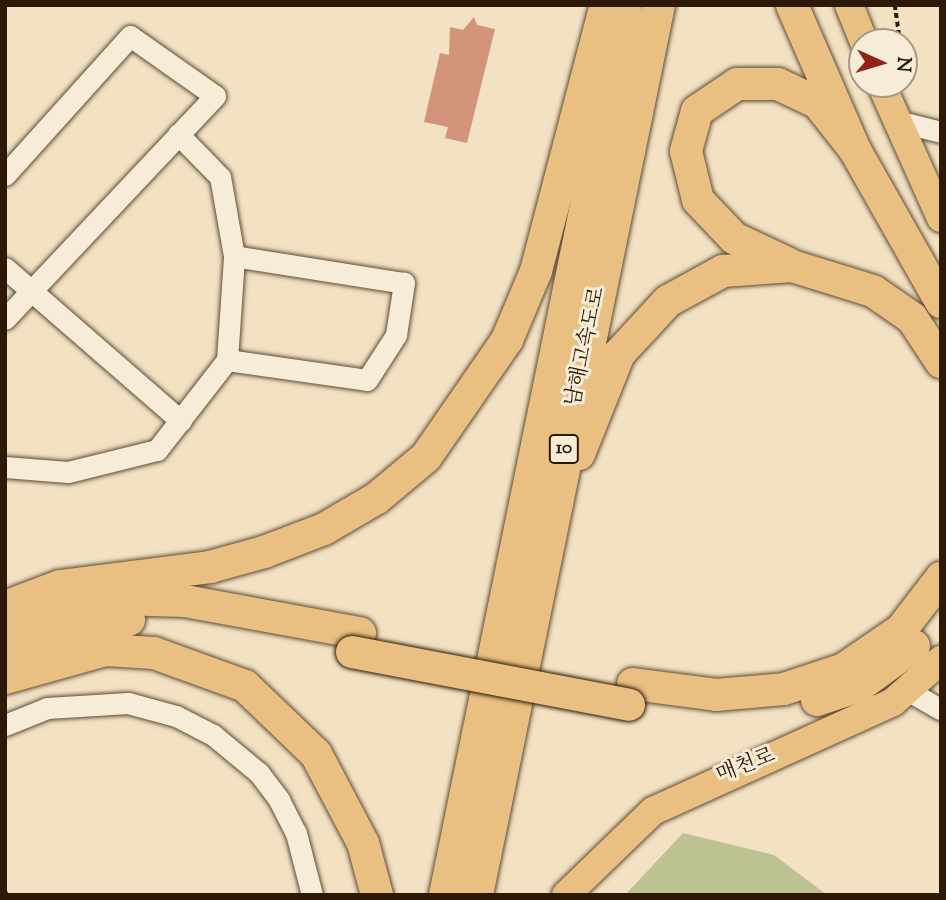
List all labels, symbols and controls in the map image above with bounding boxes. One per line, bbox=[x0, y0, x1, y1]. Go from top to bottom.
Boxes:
north arrow bbox=[848, 28, 918, 98]
text: N bbox=[888, 56, 916, 73]
street label: 남해고속도로 bbox=[561, 285, 611, 409]
road number: 10 bbox=[548, 433, 580, 464]
street label: 매천로 bbox=[713, 743, 779, 789]

